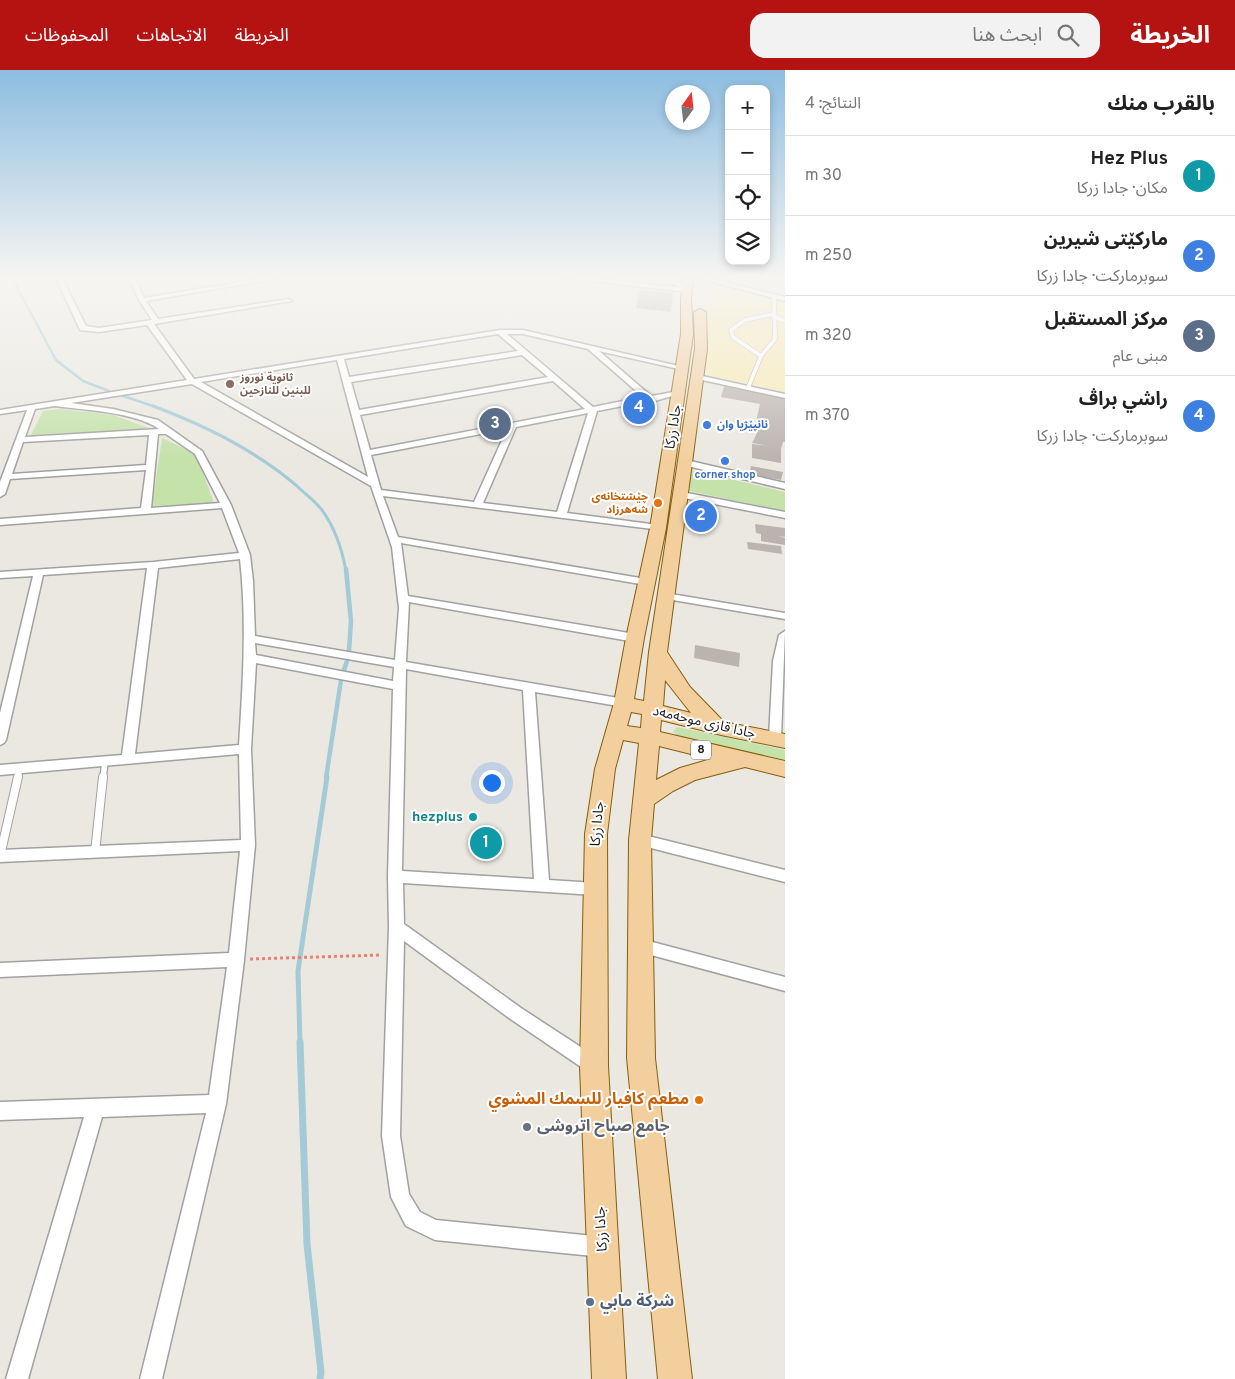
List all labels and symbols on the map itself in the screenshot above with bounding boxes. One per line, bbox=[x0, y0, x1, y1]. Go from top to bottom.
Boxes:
north arrow bbox=[665, 85, 710, 130]
place label: ثانوية نوروز للبنين للنازحين bbox=[239, 371, 311, 398]
marker: ثانوية نوروز للبنين للنازحين bbox=[224, 378, 236, 390]
pin: 4 bbox=[623, 389, 655, 427]
street label: جادا زرکا bbox=[662, 403, 686, 451]
pin: 3 bbox=[479, 405, 511, 443]
place label: نانپێژیا وان bbox=[717, 418, 768, 432]
marker: نانپێژیا وان bbox=[701, 419, 713, 431]
marker: corner shop bbox=[719, 455, 731, 467]
place label: corner shop bbox=[694, 468, 756, 482]
place label: چێشتخانەی شەهرزاد bbox=[592, 490, 648, 517]
marker: چێشتخانەی شەهرزاد bbox=[652, 497, 664, 509]
pin: 2 bbox=[685, 497, 717, 535]
street label: جادا قازی موحەمەد bbox=[651, 703, 757, 743]
road number: 8 bbox=[691, 740, 711, 760]
your location bbox=[479, 770, 505, 796]
street label: جادا زرکا bbox=[588, 801, 608, 847]
place label: hezplus bbox=[412, 809, 463, 826]
marker: hezplus bbox=[467, 811, 479, 823]
pin: 1 bbox=[470, 824, 502, 862]
place label: مطعم كافيار للسمك المشوي bbox=[488, 1090, 689, 1112]
marker: مطعم كافيار للسمك المشوي bbox=[693, 1094, 705, 1106]
place label: جامع صباح اتروشى bbox=[537, 1117, 670, 1138]
marker: جامع صباح اتروشى bbox=[521, 1121, 533, 1133]
street label: جادا زرکا bbox=[592, 1206, 612, 1252]
place label: شركة مابي bbox=[600, 1292, 674, 1314]
marker: شركة مابي bbox=[584, 1296, 596, 1308]

